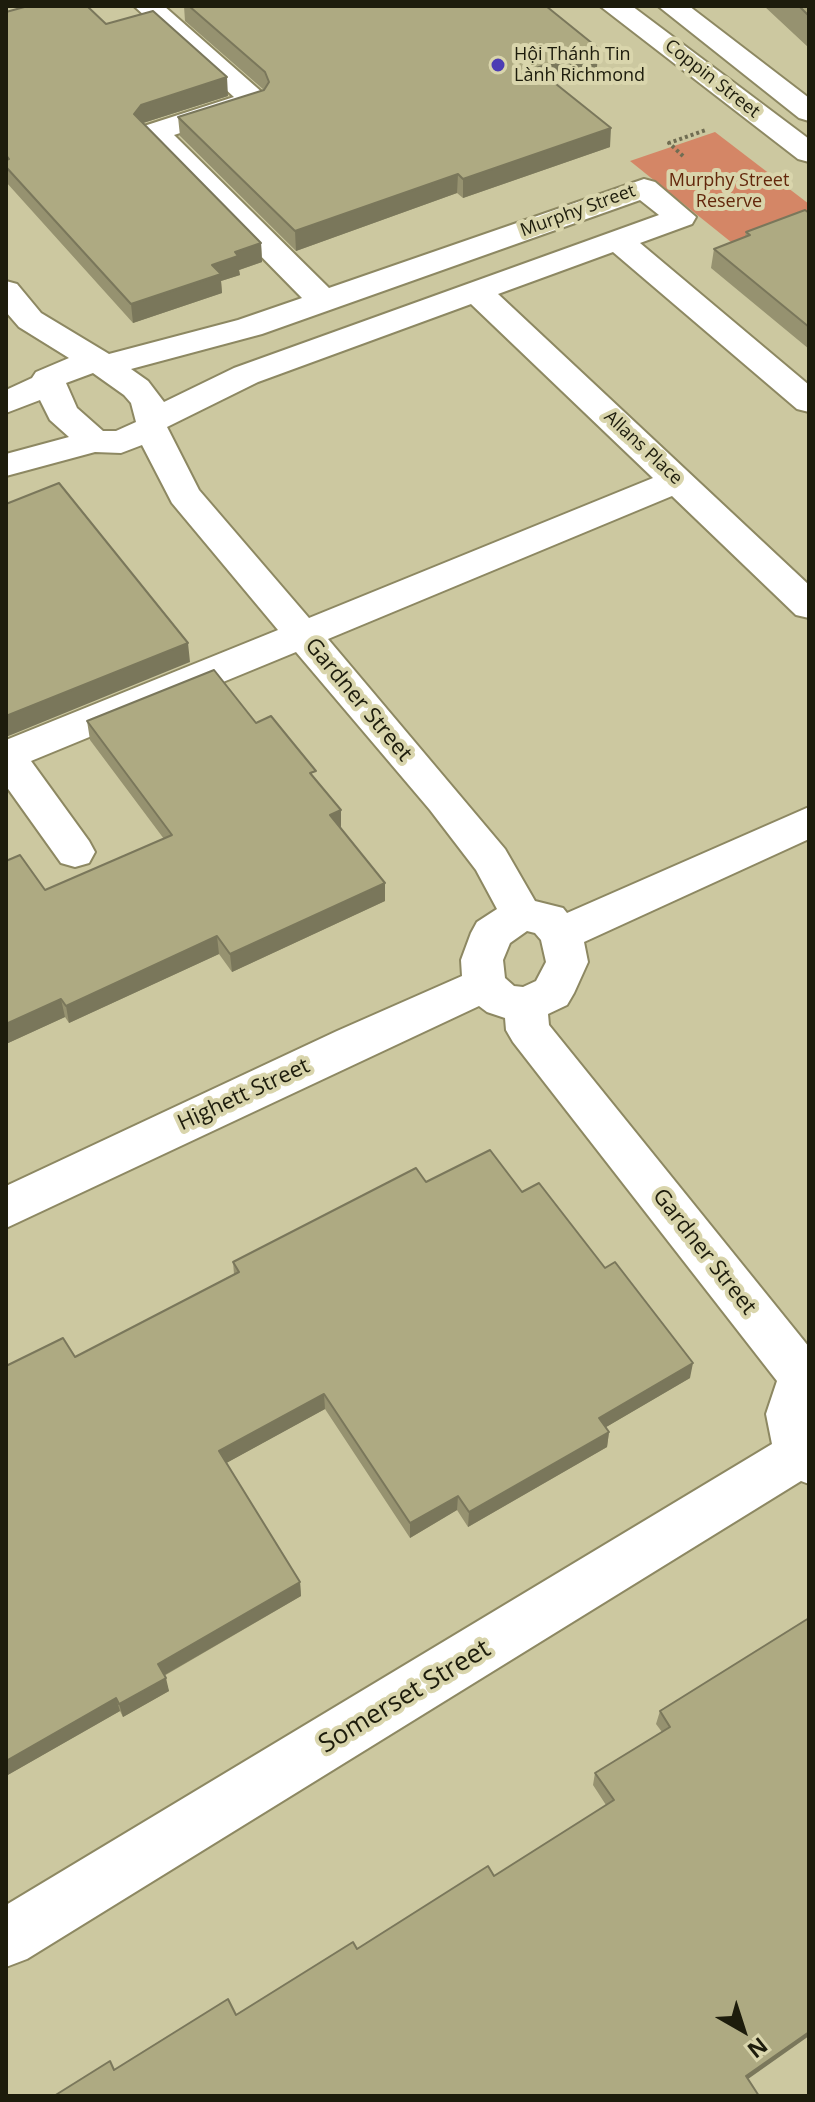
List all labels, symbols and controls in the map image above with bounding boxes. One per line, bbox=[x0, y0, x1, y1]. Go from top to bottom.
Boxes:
street label: Coppin Street bbox=[660, 35, 764, 123]
place label: Hội Thánh Tin Lành Richmond bbox=[514, 44, 645, 86]
marker: Hội Thánh Tin Lành Richmond bbox=[489, 56, 507, 74]
park label: Murphy Street Reserve bbox=[669, 170, 789, 212]
street label: Murphy Street bbox=[518, 180, 638, 242]
street label: Allans Place bbox=[599, 406, 687, 490]
street label: Gardner Street bbox=[299, 633, 417, 767]
street label: Highett Street bbox=[174, 1053, 314, 1137]
street label: Gardner Street bbox=[647, 1184, 761, 1320]
street label: Somerset Street bbox=[313, 1633, 497, 1761]
north arrow bbox=[703, 1990, 783, 2070]
text: N bbox=[742, 2031, 775, 2066]

